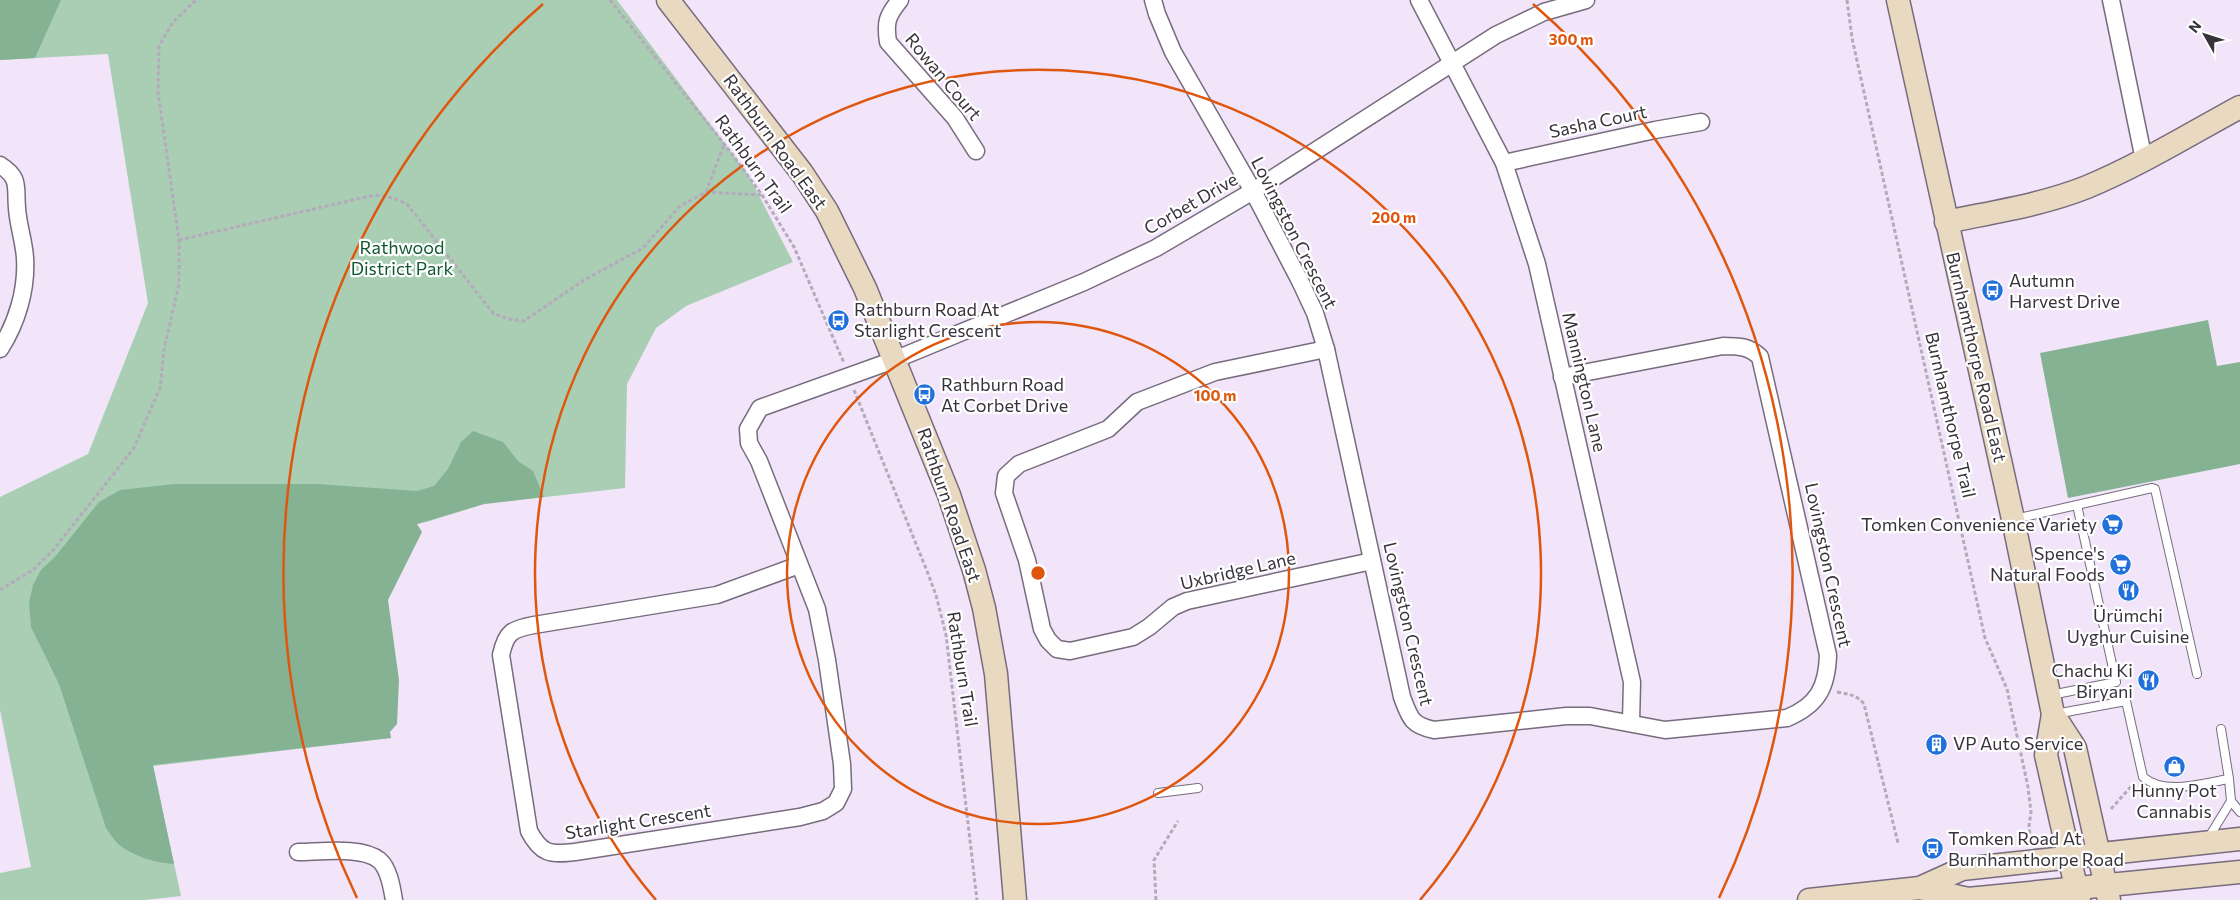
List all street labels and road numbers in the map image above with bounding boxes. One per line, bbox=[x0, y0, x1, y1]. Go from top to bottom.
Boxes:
street label: Rowan Court bbox=[901, 28, 987, 124]
street label: Rathburn Road East bbox=[719, 69, 832, 213]
street label: Sasha Court bbox=[1547, 100, 1649, 142]
street label: Rathburn Trail bbox=[711, 110, 797, 217]
street label: Lovingston Crescent bbox=[1247, 153, 1343, 312]
street label: Corbet Drive bbox=[1140, 167, 1241, 239]
street label: Burnhamthorpe Road East bbox=[1942, 250, 2012, 464]
street label: Mannington Lane bbox=[1558, 310, 1612, 454]
street label: Burnhamthorpe Trail bbox=[1921, 330, 1981, 500]
street label: Rathburn Road East bbox=[913, 425, 987, 585]
street label: Lovingston Crescent bbox=[1801, 481, 1857, 649]
street label: Lovingston Crescent bbox=[1379, 540, 1439, 708]
street label: Uxbridge Lane bbox=[1178, 546, 1298, 594]
street label: Rathburn Trail bbox=[943, 610, 983, 728]
street label: Starlight Crescent bbox=[563, 799, 712, 843]

